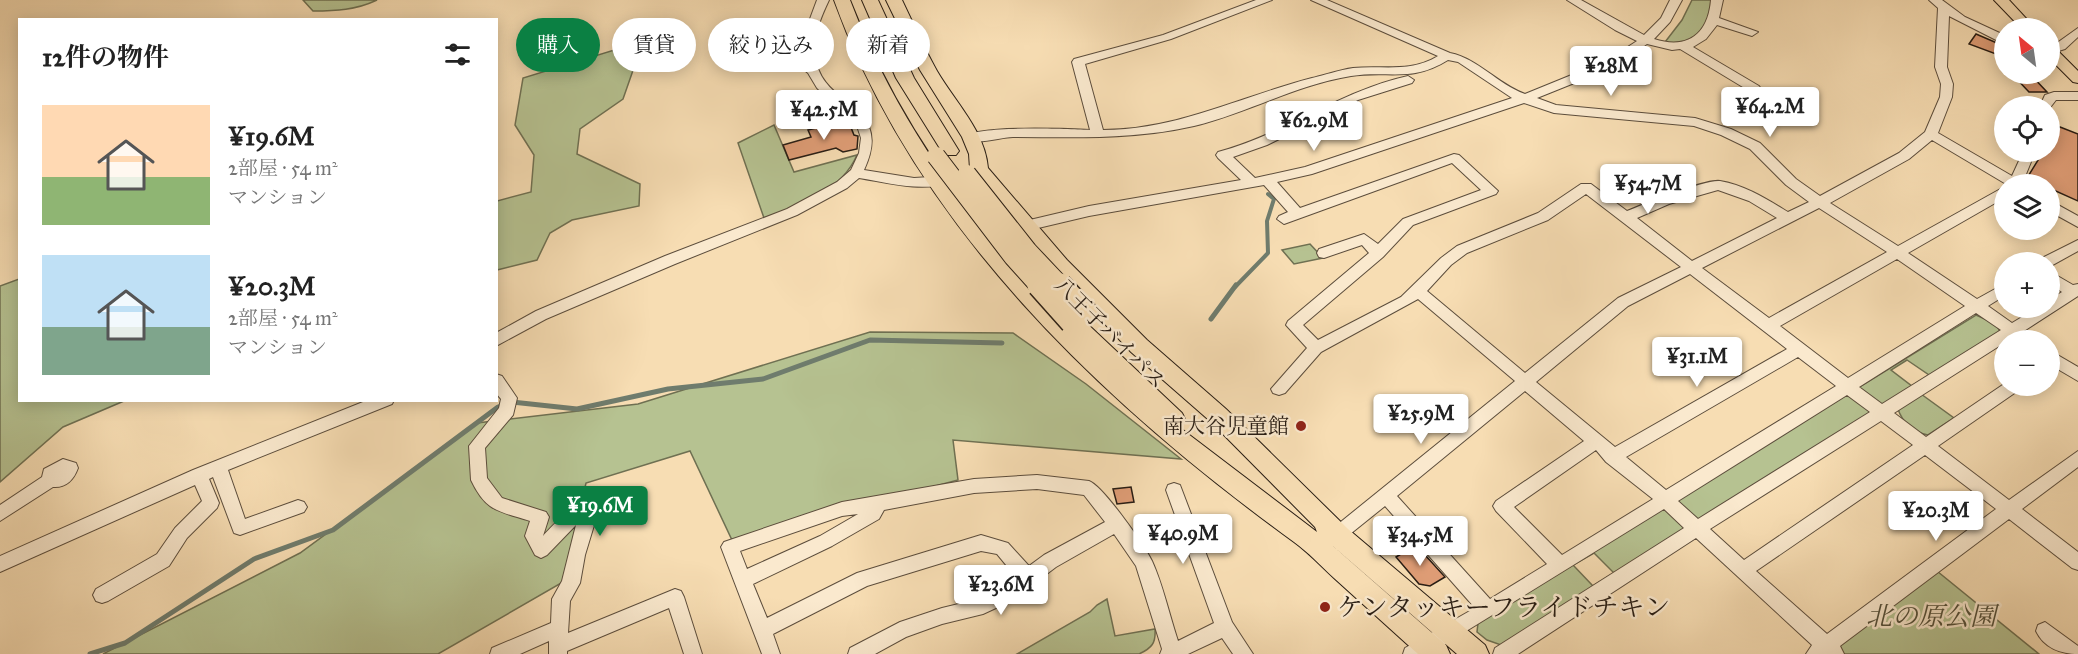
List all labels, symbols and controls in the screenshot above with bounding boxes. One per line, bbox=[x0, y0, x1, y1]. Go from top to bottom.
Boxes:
chip: 購入 bbox=[516, 18, 600, 72]
chip: 賃貸 bbox=[612, 18, 696, 72]
chip: 絞り込み bbox=[708, 18, 834, 72]
chip: 新着 bbox=[846, 18, 930, 72]
north arrow bbox=[1994, 18, 2060, 84]
map controls bbox=[1994, 18, 2060, 396]
icon: filters bbox=[441, 38, 474, 71]
text: 12件の物件 bbox=[42, 41, 169, 73]
pin: ¥28M bbox=[1575, 46, 1647, 97]
text: ¥28M bbox=[1584, 53, 1638, 77]
pin: ¥64.2M bbox=[1721, 87, 1819, 138]
pin: ¥42.5M bbox=[775, 90, 873, 141]
text: ¥64.2M bbox=[1735, 94, 1805, 118]
button: locate bbox=[1994, 96, 2060, 162]
text: ¥42.5M bbox=[790, 97, 858, 121]
pin: ¥62.9M bbox=[1265, 101, 1363, 152]
text: ¥62.9M bbox=[1279, 108, 1349, 132]
text: ¥19.6M bbox=[228, 120, 315, 152]
icon: home bbox=[90, 129, 162, 201]
text: 2部屋 · 54 m² bbox=[228, 156, 338, 180]
pin: ¥54.7M bbox=[1599, 164, 1697, 215]
text: ¥54.7M bbox=[1614, 171, 1682, 195]
button: layers bbox=[1994, 174, 2060, 240]
text: マンション bbox=[228, 185, 327, 209]
button: + bbox=[1994, 252, 2060, 318]
text: ¥20.3M bbox=[228, 270, 316, 302]
street label: 八王子バイパス bbox=[1049, 272, 1171, 394]
icon: home bbox=[90, 279, 162, 351]
text: 2部屋 · 54 m² bbox=[228, 306, 338, 330]
button: − bbox=[1994, 330, 2060, 396]
text: マンション bbox=[228, 335, 327, 359]
pin: ¥31.1M bbox=[1648, 337, 1746, 388]
text: ¥31.1M bbox=[1666, 344, 1728, 368]
pin: ¥25.9M bbox=[1372, 394, 1470, 445]
text: ¥25.9M bbox=[1387, 401, 1455, 425]
place label: 南大谷児童館 bbox=[1163, 413, 1289, 439]
marker: 南大谷児童館 bbox=[1294, 419, 1308, 433]
pin: ¥19.6M bbox=[551, 486, 649, 537]
pin: ¥20.3M bbox=[1887, 491, 1985, 542]
text: ¥19.6M bbox=[567, 493, 633, 517]
text: ¥20.3M bbox=[1902, 498, 1970, 522]
pin: ¥40.9M bbox=[1134, 514, 1232, 565]
pin: ¥34.5M bbox=[1371, 516, 1469, 567]
text: ¥40.9M bbox=[1147, 521, 1219, 545]
text: ¥34.5M bbox=[1387, 523, 1453, 547]
pin: ¥23.6M bbox=[952, 565, 1050, 616]
text: ¥23.6M bbox=[968, 572, 1034, 596]
place label: ケンタッキーフライドチキン bbox=[1337, 591, 1670, 623]
marker: ケンタッキーフライドチキン bbox=[1318, 600, 1332, 614]
park label: 北の原公園 bbox=[1866, 600, 2000, 632]

